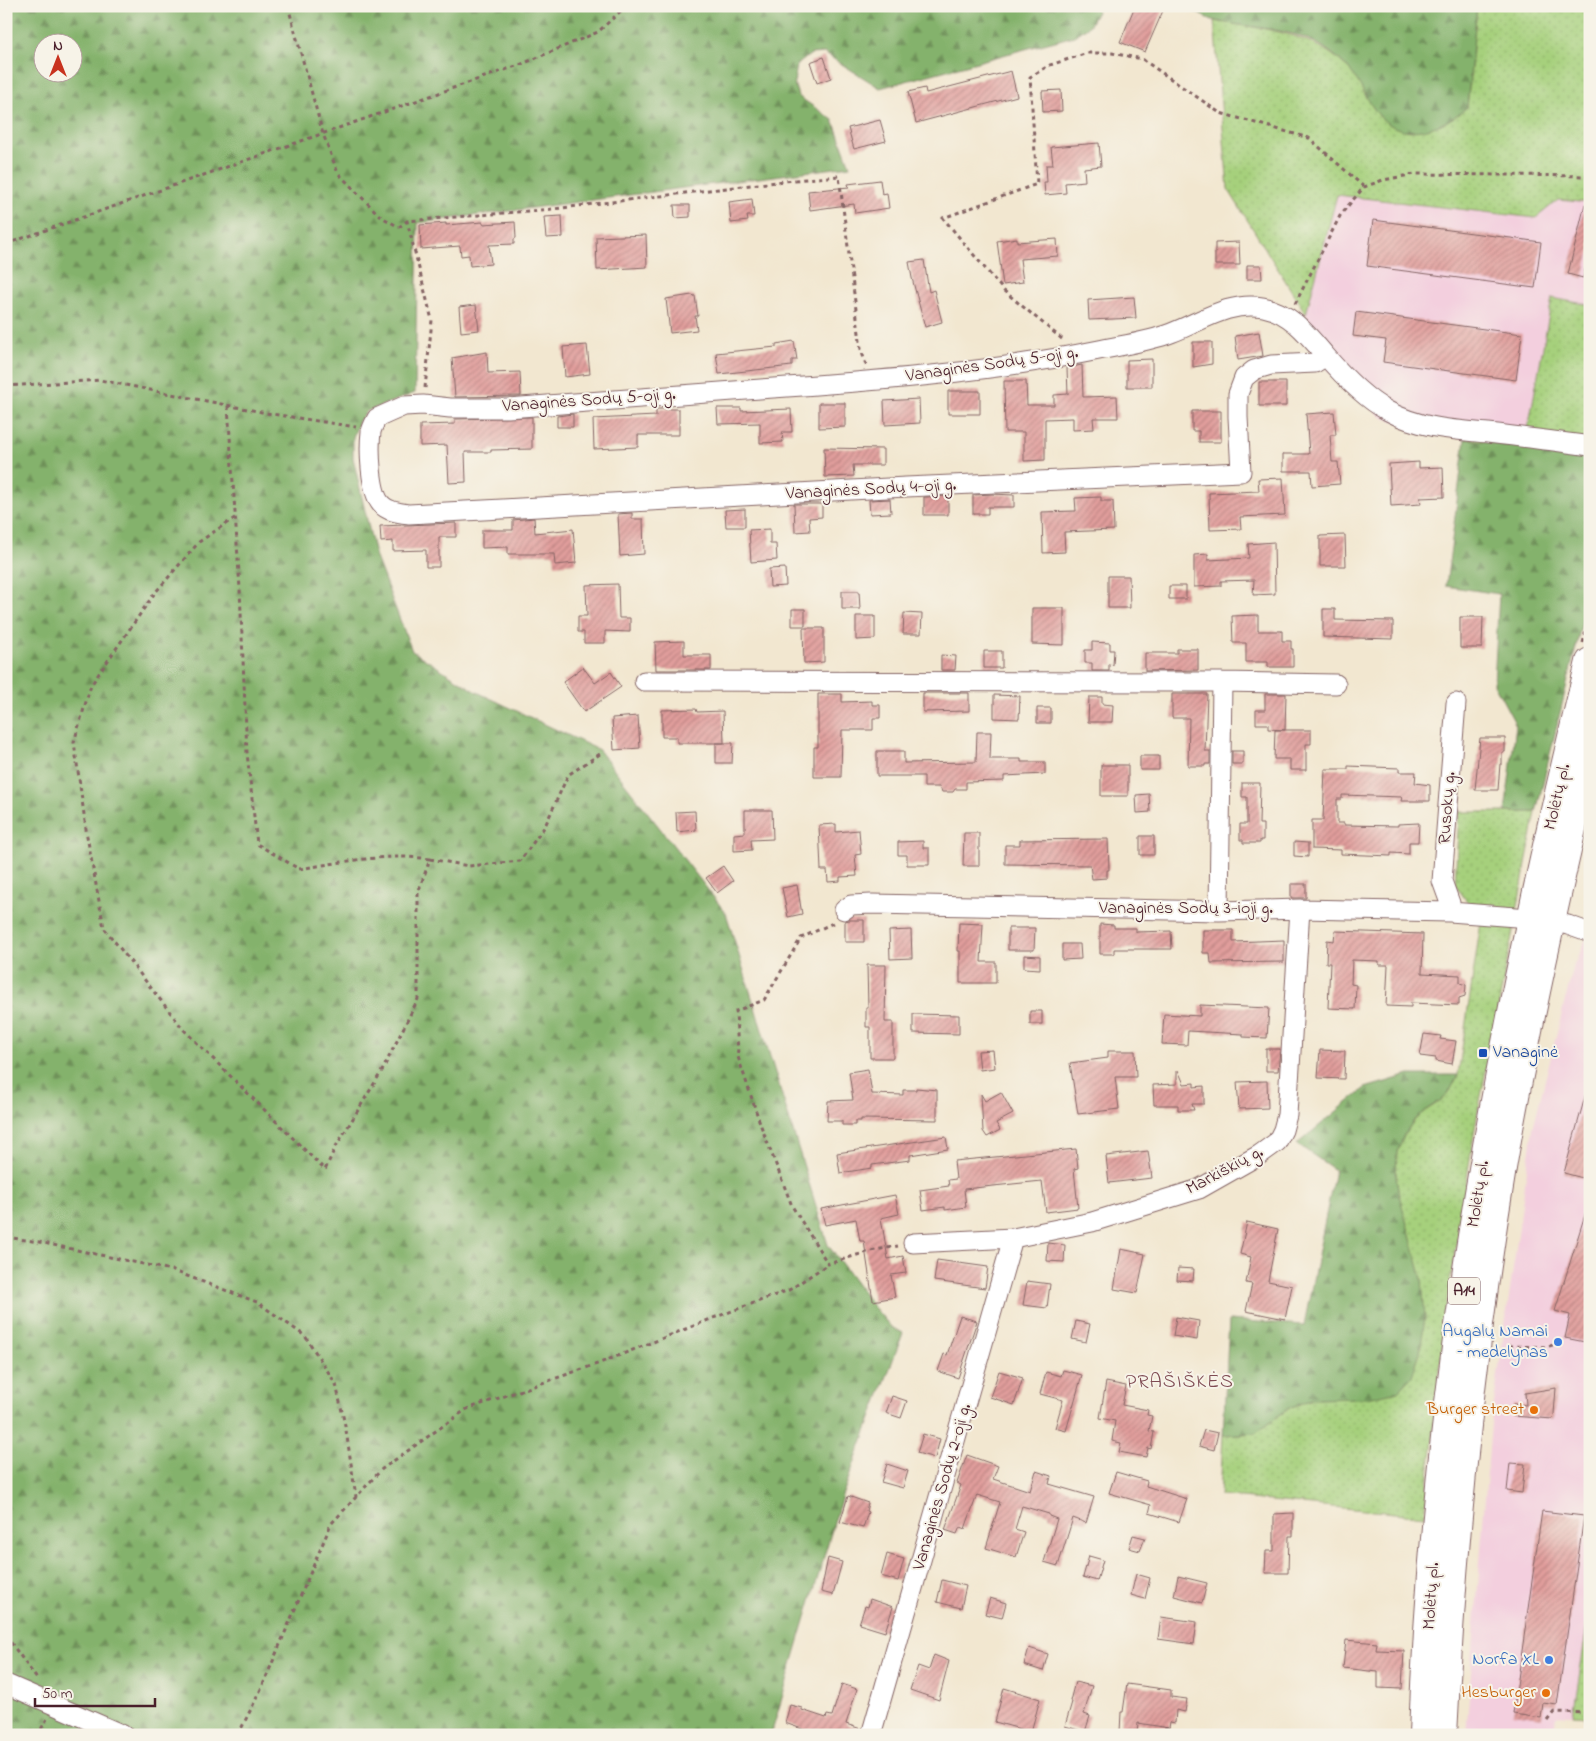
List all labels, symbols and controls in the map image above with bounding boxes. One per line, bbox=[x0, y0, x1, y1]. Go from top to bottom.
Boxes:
north arrow bbox=[32, 32, 82, 82]
text: N bbox=[53, 36, 63, 57]
street label: Vanaginės Sodų 5-oji g. bbox=[903, 340, 1080, 391]
street label: Vanaginės Sodų 5-oji g. bbox=[500, 382, 677, 421]
street label: Vanaginės Sodų 4-oji g. bbox=[784, 473, 957, 509]
street label: Molėtų pl. bbox=[1538, 761, 1578, 833]
street label: Rusokų g. bbox=[1433, 771, 1465, 845]
street label: Vanaginės Sodų 3-ioji g. bbox=[1098, 896, 1273, 923]
place label: Vanaginė bbox=[1492, 1040, 1559, 1067]
marker: Vanaginė bbox=[1477, 1047, 1489, 1059]
street label: Markiškių g. bbox=[1182, 1140, 1269, 1203]
street label: Molėtų pl. bbox=[1461, 1158, 1497, 1229]
road number: A14 bbox=[1448, 1278, 1480, 1304]
place label: Augalų Namai – medelynas bbox=[1442, 1319, 1548, 1366]
marker: Augalų Namai – medelynas bbox=[1552, 1336, 1564, 1348]
district label: PRAŠIŠKĖS bbox=[1126, 1368, 1234, 1397]
place label: Burger street bbox=[1426, 1397, 1524, 1424]
street label: Vanaginės Sodų 2-oji g. bbox=[906, 1400, 980, 1575]
marker: Burger street bbox=[1528, 1404, 1540, 1416]
street label: Molėtų pl. bbox=[1417, 1561, 1447, 1631]
place label: Norfa XL bbox=[1472, 1647, 1539, 1673]
marker: Norfa XL bbox=[1543, 1654, 1555, 1666]
scale bar bbox=[35, 1676, 155, 1708]
place label: Hesburger bbox=[1461, 1680, 1536, 1707]
text: 50 m bbox=[42, 1683, 73, 1705]
marker: Hesburger bbox=[1540, 1687, 1552, 1699]

